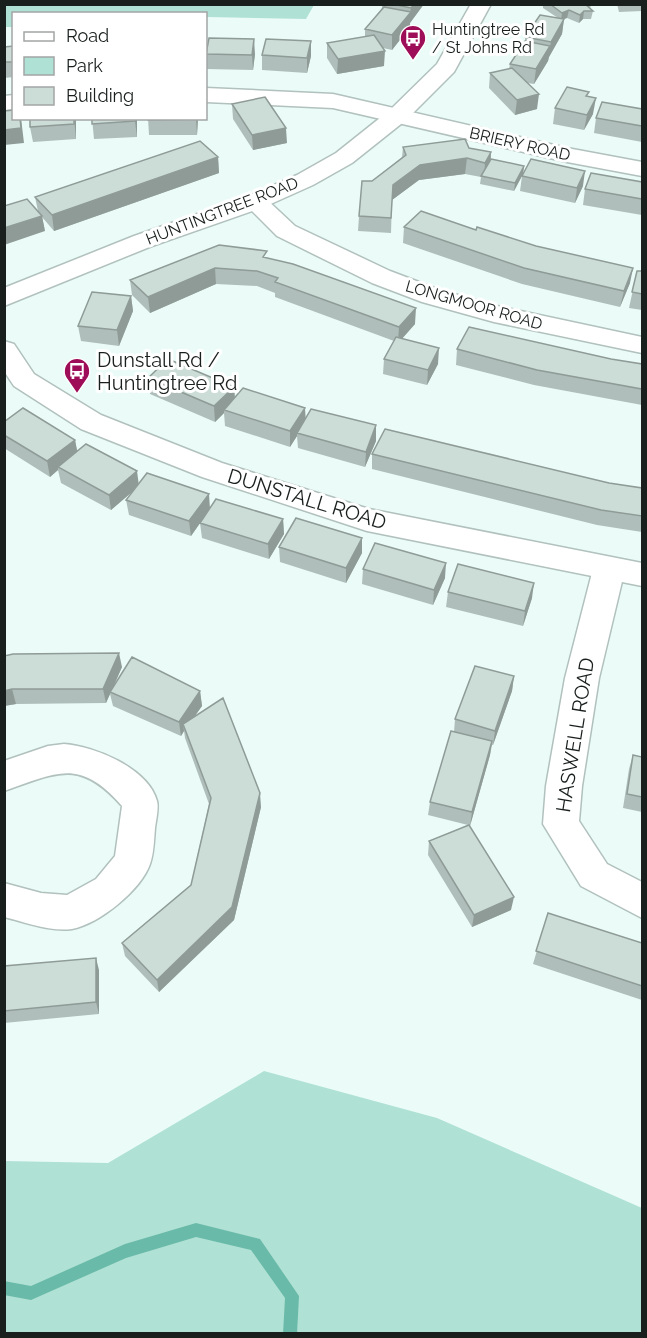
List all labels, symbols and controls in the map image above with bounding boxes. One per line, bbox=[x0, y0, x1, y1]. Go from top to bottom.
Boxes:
legend bbox=[12, 12, 207, 120]
place label: Huntingtree Rd / St Johns Rd bbox=[432, 20, 544, 57]
bus stop icon: Huntingtree Rd / St Johns Rd bbox=[398, 23, 428, 61]
text: Road bbox=[66, 25, 109, 46]
text: Park bbox=[66, 55, 103, 76]
text: Building bbox=[66, 85, 134, 106]
street label: BRIERY ROAD bbox=[468, 123, 572, 165]
street label: HUNTINGTREE ROAD bbox=[143, 173, 301, 249]
street label: LONGMOOR ROAD bbox=[403, 276, 545, 334]
place label: Dunstall Rd / Huntingtree Rd bbox=[97, 348, 237, 395]
bus stop icon: Dunstall Rd / Huntingtree Rd bbox=[62, 356, 92, 394]
street label: DUNSTALL ROAD bbox=[225, 463, 389, 535]
street label: HASWELL ROAD bbox=[551, 656, 599, 814]

